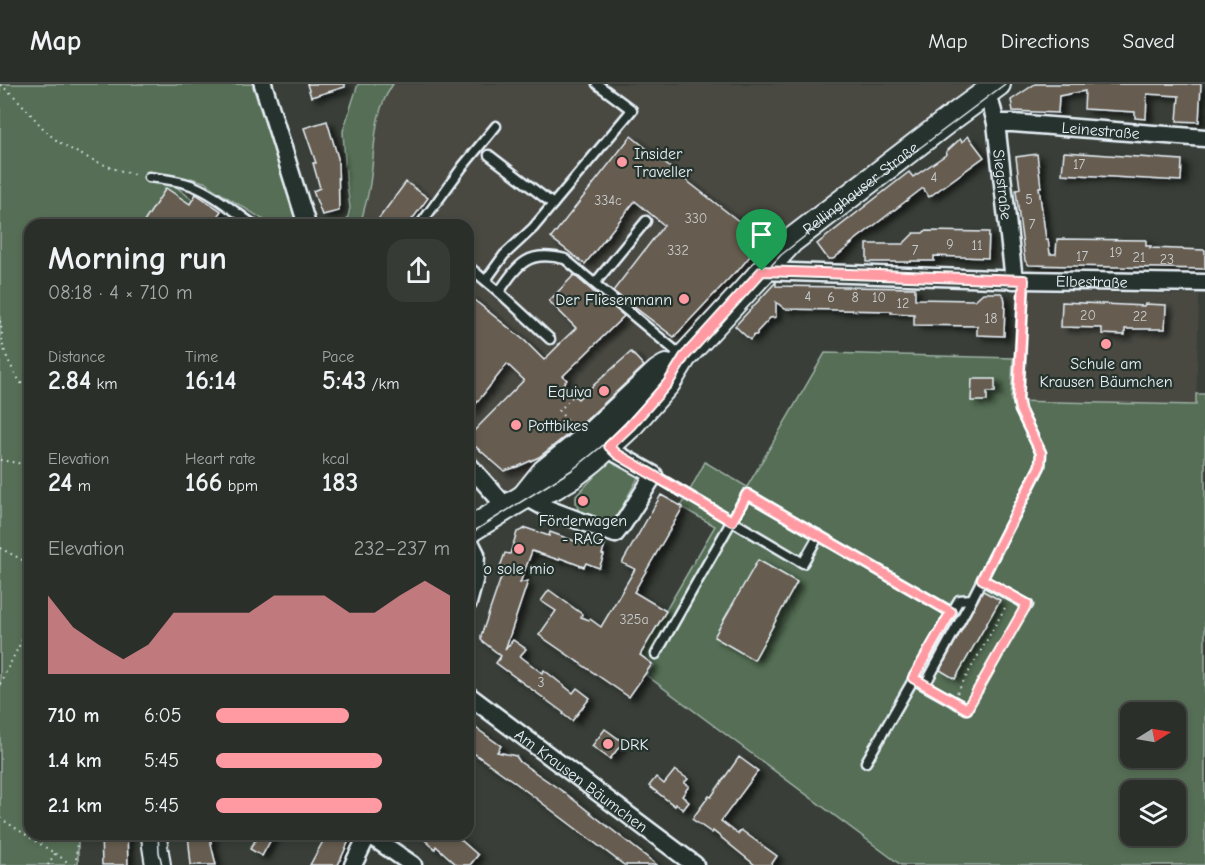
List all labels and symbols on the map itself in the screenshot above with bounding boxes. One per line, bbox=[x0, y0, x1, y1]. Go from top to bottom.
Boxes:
street label: Leinestraße bbox=[1061, 119, 1140, 143]
street label: Rellinghauser Straße bbox=[800, 139, 922, 239]
place label: Insider Traveller bbox=[634, 145, 693, 181]
street label: Siegstraße bbox=[989, 148, 1015, 221]
marker: Insider Traveller bbox=[615, 155, 629, 169]
house number: 17 bbox=[1073, 156, 1085, 173]
house number: 4 bbox=[931, 169, 938, 186]
house number: 5 bbox=[1025, 191, 1033, 208]
house number: 334c bbox=[594, 192, 622, 209]
pin bbox=[736, 209, 787, 271]
house number: 330 bbox=[685, 210, 707, 227]
house number: 7 bbox=[1029, 216, 1036, 233]
house number: 9 bbox=[946, 236, 954, 253]
house number: 11 bbox=[971, 237, 983, 254]
house number: 332 bbox=[667, 242, 689, 259]
house number: 7 bbox=[912, 242, 919, 259]
house number: 19 bbox=[1110, 244, 1122, 261]
house number: 17 bbox=[1076, 248, 1088, 265]
house number: 21 bbox=[1133, 249, 1145, 266]
house number: 23 bbox=[1160, 251, 1174, 268]
street label: Elbestraße bbox=[1056, 273, 1128, 292]
house number: 4 bbox=[805, 288, 812, 305]
house number: 6 bbox=[827, 289, 835, 306]
house number: 8 bbox=[851, 289, 859, 306]
house number: 10 bbox=[872, 289, 886, 306]
place label: Der Fliesenmann bbox=[555, 291, 672, 309]
marker: Der Fliesenmann bbox=[677, 292, 691, 306]
house number: 12 bbox=[897, 295, 909, 312]
house number: 20 bbox=[1080, 307, 1096, 324]
house number: 22 bbox=[1133, 308, 1147, 325]
house number: 18 bbox=[985, 310, 997, 327]
marker: Schule am Krausen Bäumchen bbox=[1099, 337, 1113, 351]
place label: Schule am Krausen Bäumchen bbox=[1040, 355, 1173, 391]
place label: Equiva bbox=[548, 383, 592, 401]
marker: Equiva bbox=[597, 384, 611, 398]
place label: Pottbikes bbox=[528, 417, 588, 435]
marker: Pottbikes bbox=[509, 418, 523, 432]
marker: Förderwagen - RAG bbox=[576, 494, 590, 508]
place label: Förderwagen - RAG bbox=[539, 512, 627, 548]
marker: o sole mio bbox=[512, 542, 526, 556]
place label: o sole mio bbox=[483, 560, 555, 578]
house number: 325a bbox=[619, 611, 649, 628]
house number: 3 bbox=[537, 674, 545, 691]
north arrow bbox=[1120, 702, 1186, 768]
street label: Am Krausen Bäumchen bbox=[511, 725, 651, 836]
place label: DRK bbox=[620, 736, 649, 754]
marker: DRK bbox=[601, 737, 615, 751]

